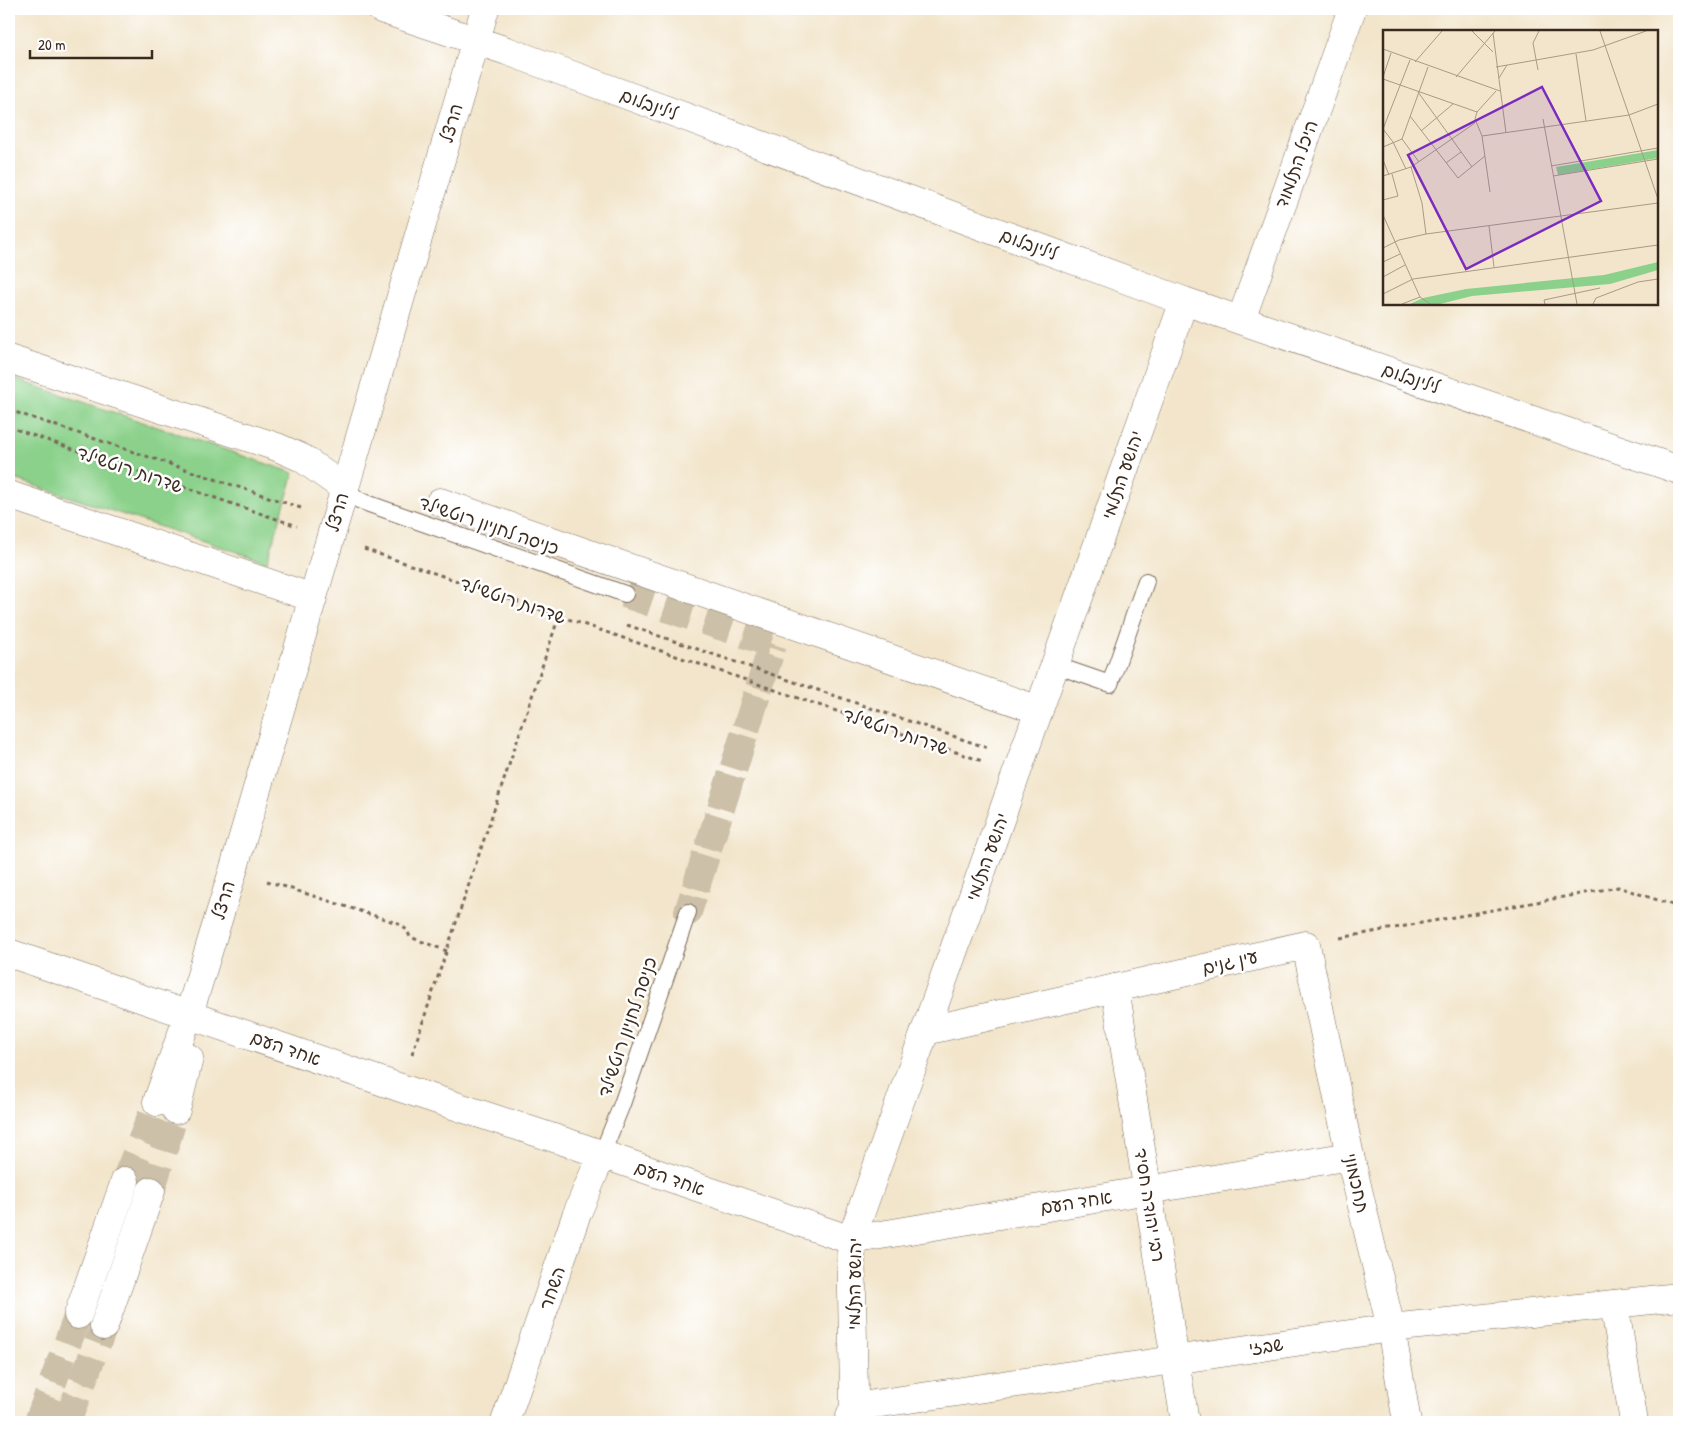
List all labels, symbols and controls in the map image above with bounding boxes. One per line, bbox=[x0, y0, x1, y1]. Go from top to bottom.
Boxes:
scale bar bbox=[30, 28, 152, 60]
inset map bbox=[1383, 30, 1658, 305]
text: 20 m bbox=[38, 34, 65, 55]
street label: לילינבלום bbox=[617, 82, 682, 126]
street label: הרצל bbox=[434, 100, 468, 146]
street label: היכל התלמוד bbox=[1268, 116, 1324, 212]
street label: לילינבלום bbox=[997, 222, 1062, 266]
street label: לילינבלום bbox=[1379, 356, 1444, 400]
street label: יהושע התלמי bbox=[1095, 427, 1149, 523]
street label: שדרות רוטשילד bbox=[74, 439, 186, 499]
street label: הרצל bbox=[320, 489, 354, 535]
street label: כניסה לחניון רוטשילד bbox=[416, 489, 562, 561]
street label: שדרות רוטשילד bbox=[457, 570, 569, 630]
street label: שדרות רוטשילד bbox=[840, 701, 952, 761]
street label: יהושע התלמי bbox=[959, 809, 1015, 905]
street label: הרצל bbox=[205, 877, 241, 923]
street label: עין גנים bbox=[1200, 943, 1260, 981]
street label: כניסה לחניון רוטשילד bbox=[591, 954, 663, 1100]
street label: אחד העם bbox=[248, 1024, 324, 1072]
street label: רבי יהודה חסיד bbox=[1129, 1146, 1171, 1264]
street label: תחכמוני bbox=[1338, 1151, 1376, 1215]
street label: אחד העם bbox=[632, 1154, 708, 1202]
street label: אחד העם bbox=[1038, 1184, 1114, 1220]
street label: יהושע התלמי bbox=[841, 1238, 867, 1330]
street label: השחר bbox=[533, 1263, 571, 1313]
street label: שבזי bbox=[1247, 1331, 1285, 1361]

